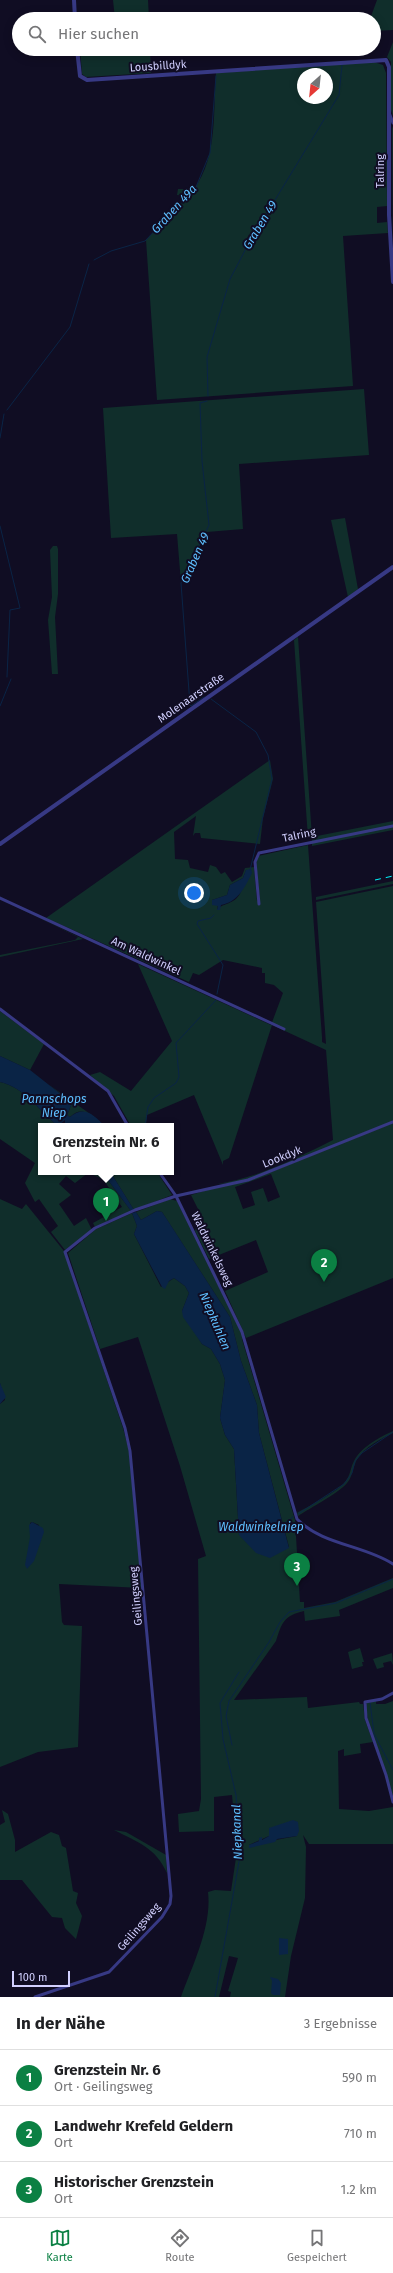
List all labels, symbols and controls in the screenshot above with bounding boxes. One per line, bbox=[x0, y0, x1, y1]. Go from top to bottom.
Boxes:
search box bbox=[12, 12, 381, 56]
icon: search bbox=[26, 23, 48, 45]
text: Hier suchen bbox=[58, 25, 139, 43]
street label: Lousbilldyk bbox=[129, 58, 187, 74]
north arrow bbox=[297, 68, 333, 104]
street label: Talring bbox=[374, 154, 387, 188]
water label: Graben 49a bbox=[148, 182, 200, 236]
water label: Graben 49 bbox=[240, 198, 280, 252]
water label: Graben 49 bbox=[178, 530, 212, 586]
street label: Molenaarstraße bbox=[155, 670, 227, 726]
street label: Talring bbox=[281, 825, 317, 845]
your location bbox=[184, 883, 204, 903]
street label: Am Waldwinkel bbox=[109, 934, 183, 978]
water label: Pannschops Niep bbox=[22, 1092, 87, 1120]
popup bbox=[38, 1123, 174, 1175]
text: Grenzstein Nr. 6 bbox=[53, 1133, 159, 1151]
street label: Lookdyk bbox=[260, 1143, 304, 1171]
text: Ort bbox=[53, 1151, 71, 1166]
pin: 1 bbox=[93, 1188, 119, 1221]
street label: Waldwinkelsweg bbox=[188, 1210, 236, 1289]
pin: 2 bbox=[311, 1249, 337, 1282]
water label: Niepkuhlen bbox=[197, 1290, 233, 1352]
water label: Waldwinkelniep bbox=[218, 1520, 304, 1534]
pin: 3 bbox=[284, 1553, 310, 1586]
street label: Geilingsweg bbox=[127, 1566, 145, 1626]
water label: Niepkanal bbox=[229, 1804, 245, 1860]
street label: Geilingsweg bbox=[115, 1900, 163, 1954]
scale bar bbox=[12, 1969, 70, 1988]
text: 100 m bbox=[18, 1971, 47, 1984]
text: In der Nähe bbox=[16, 2013, 105, 2034]
text: 3 Ergebnisse bbox=[304, 2016, 377, 2031]
text: Grenzstein Nr. 6 bbox=[54, 2061, 161, 2079]
text: 1 bbox=[26, 2070, 32, 2085]
text: 590 m bbox=[342, 2070, 377, 2085]
text: Ort · Geilingsweg bbox=[54, 2079, 153, 2094]
text: Landwehr Krefeld Geldern bbox=[54, 2117, 233, 2135]
text: 2 bbox=[26, 2126, 32, 2141]
text: 710 m bbox=[344, 2126, 377, 2141]
text: Ort bbox=[54, 2135, 73, 2150]
text: Historischer Grenzstein bbox=[54, 2173, 214, 2191]
text: 3 bbox=[26, 2182, 32, 2197]
text: 1.2 km bbox=[341, 2182, 377, 2197]
text: Ort bbox=[54, 2191, 73, 2206]
tab: Karte bbox=[46, 2227, 73, 2264]
tab: Route bbox=[165, 2227, 194, 2264]
tab: Gespeichert bbox=[287, 2227, 347, 2264]

